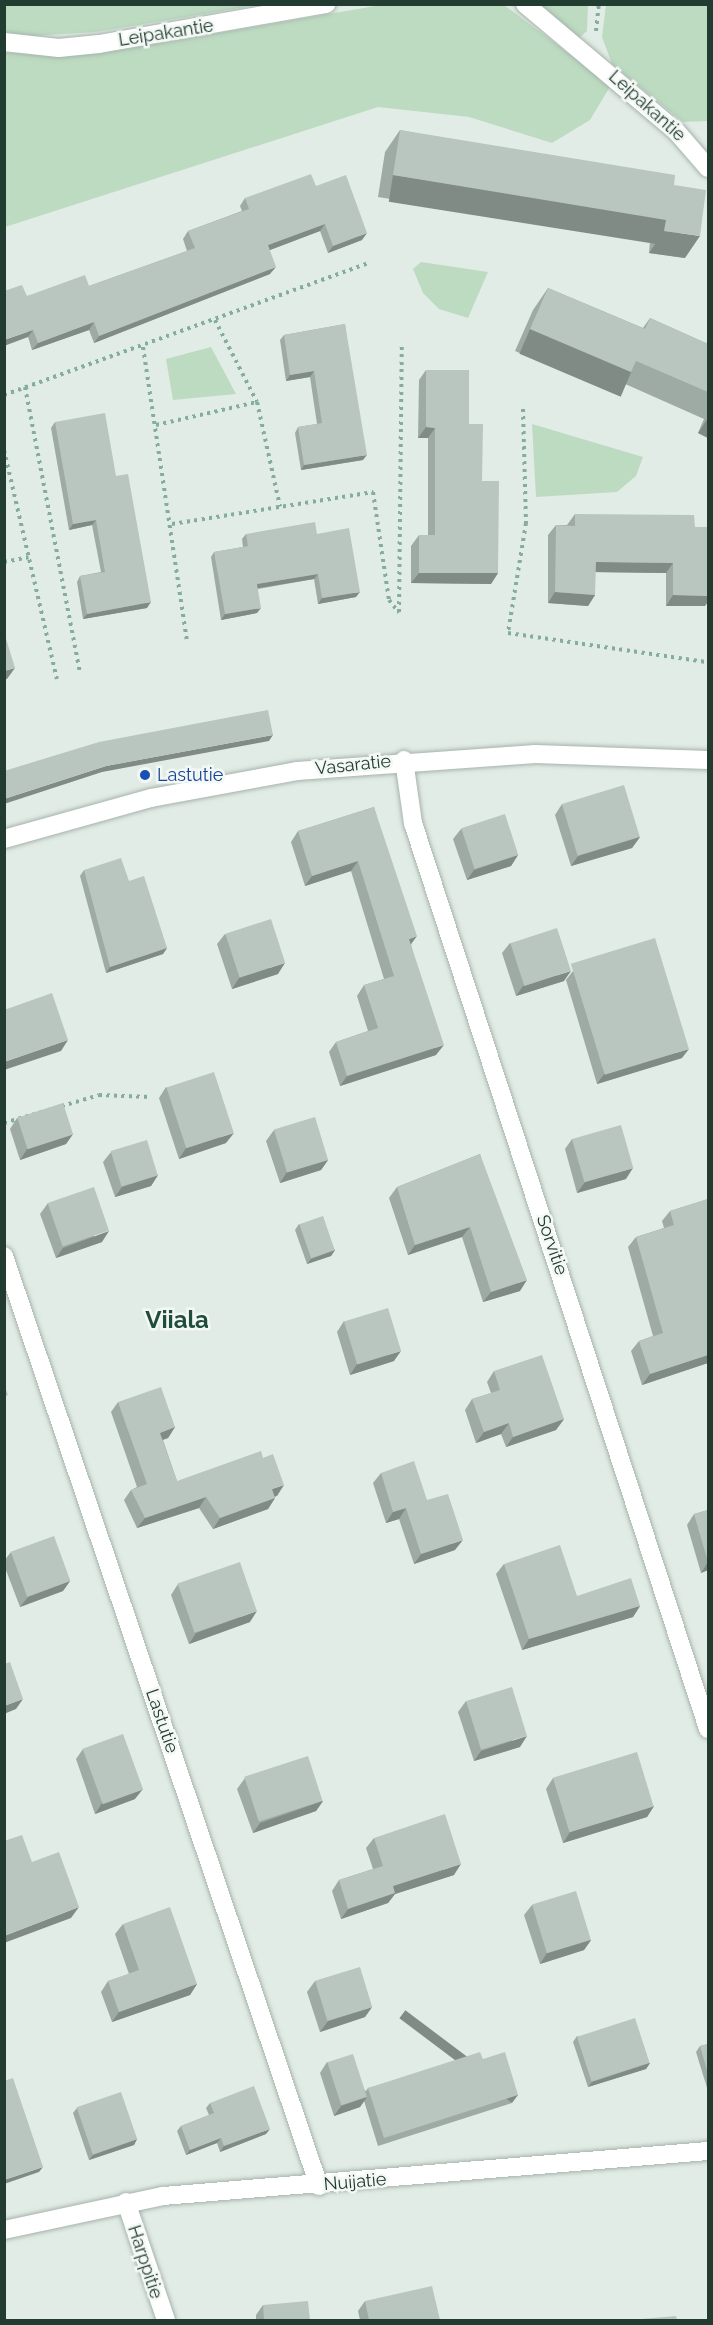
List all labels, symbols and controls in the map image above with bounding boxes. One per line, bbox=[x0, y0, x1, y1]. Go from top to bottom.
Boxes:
street label: Leipakantie bbox=[117, 15, 215, 51]
street label: Leipakantie bbox=[604, 66, 690, 146]
street label: Vasaratie bbox=[314, 750, 392, 780]
place label: Lastutie bbox=[157, 764, 223, 786]
marker: Lastutie bbox=[138, 768, 152, 782]
street label: Sorvitie bbox=[532, 1212, 572, 1278]
district label: Viiala bbox=[145, 1306, 209, 1334]
street label: Lastutie bbox=[141, 1686, 183, 1756]
street label: Nuijatie bbox=[323, 2169, 387, 2195]
street label: Harppitie bbox=[123, 2223, 167, 2301]

